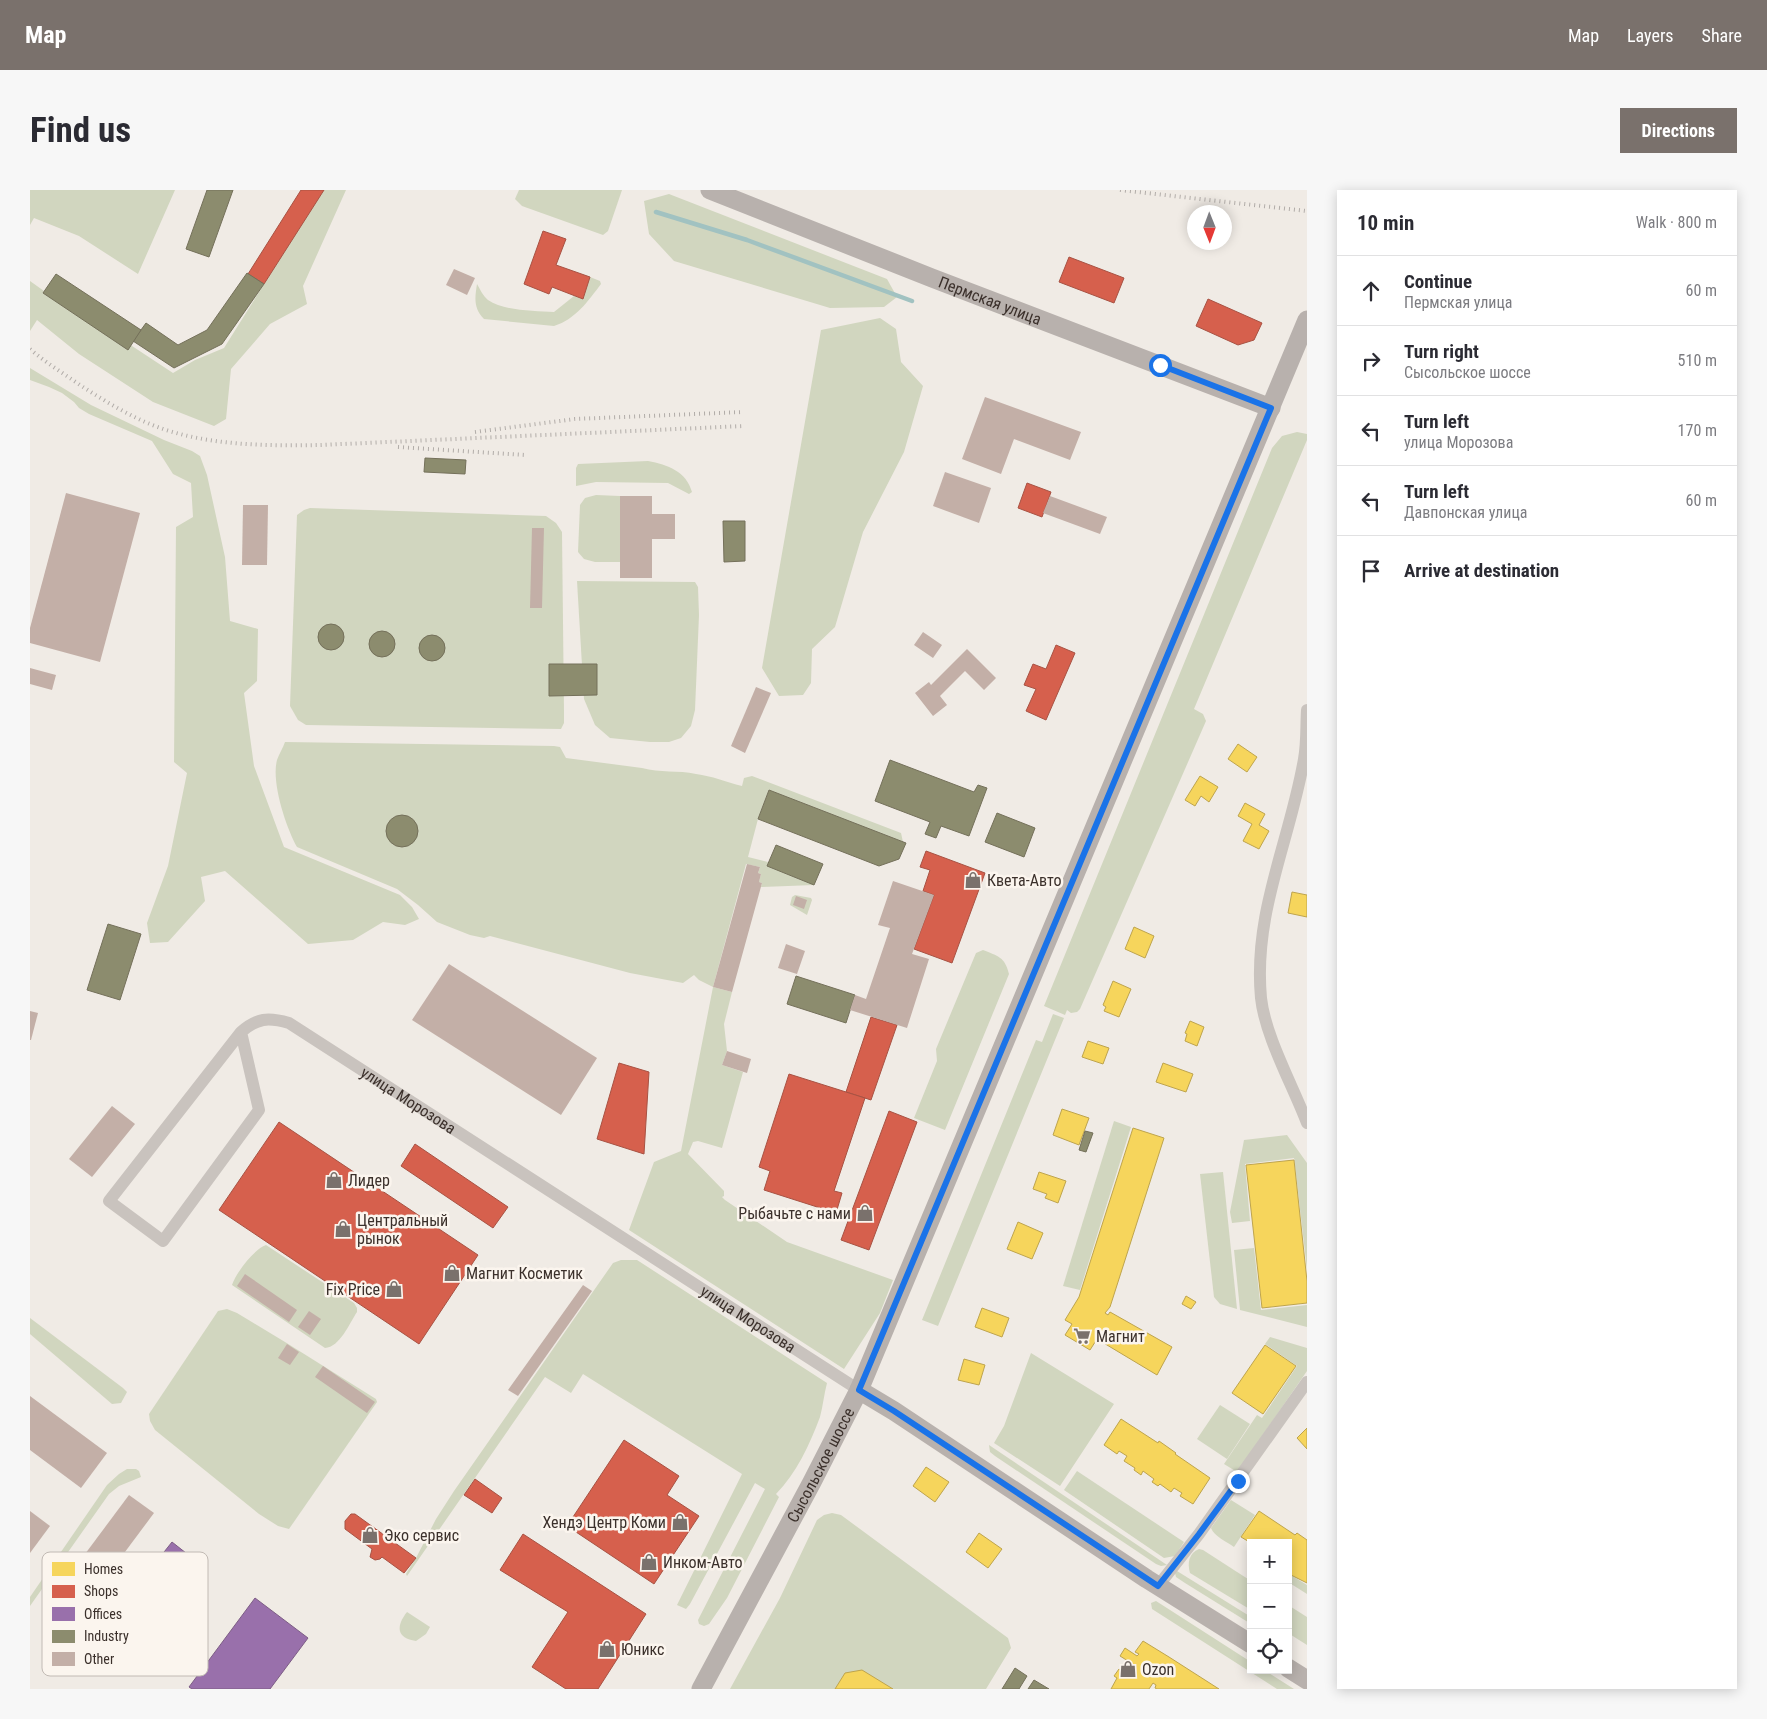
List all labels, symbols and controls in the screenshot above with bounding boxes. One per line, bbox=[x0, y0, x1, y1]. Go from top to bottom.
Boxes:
text: Map bbox=[25, 21, 66, 49]
text: Map bbox=[1568, 25, 1599, 46]
text: Layers bbox=[1627, 25, 1674, 46]
text: Share bbox=[1702, 25, 1742, 46]
button: Directions bbox=[1620, 108, 1737, 153]
text: Find us bbox=[30, 110, 131, 151]
north arrow bbox=[1187, 205, 1232, 250]
text: 10 min bbox=[1357, 211, 1414, 235]
text: Walk · 800 m bbox=[1636, 213, 1717, 232]
text: Continue bbox=[1404, 270, 1472, 293]
street label: Пермская улица bbox=[936, 272, 1044, 329]
icon: ahead bbox=[1357, 277, 1385, 305]
text: 60 m bbox=[1685, 281, 1717, 300]
text: Пермская улица bbox=[1404, 293, 1513, 312]
text: Turn right bbox=[1404, 340, 1479, 363]
icon: right bbox=[1357, 347, 1385, 375]
text: 510 m bbox=[1678, 351, 1717, 370]
route start bbox=[1149, 354, 1172, 377]
text: Сысольское шоссе bbox=[1404, 363, 1531, 382]
text: Turn left bbox=[1404, 410, 1469, 433]
icon: left bbox=[1357, 417, 1385, 445]
text: 170 m bbox=[1678, 421, 1717, 440]
text: улица Морозова bbox=[1404, 433, 1513, 452]
text: Turn left bbox=[1404, 480, 1469, 503]
icon: left bbox=[1357, 487, 1385, 515]
text: 60 m bbox=[1685, 491, 1717, 510]
text: Давпонская улица bbox=[1404, 503, 1527, 522]
icon: arrive bbox=[1357, 557, 1385, 585]
text: Arrive at destination bbox=[1404, 559, 1559, 582]
shop icon: Квета-Авто bbox=[963, 870, 983, 890]
place label: Квета-Авто bbox=[987, 871, 1061, 890]
street label: улица Морозова bbox=[357, 1063, 459, 1138]
shop icon: Лидер bbox=[324, 1170, 344, 1190]
place label: Лидер bbox=[348, 1171, 390, 1190]
shop icon: Рыбачьте с нами bbox=[855, 1203, 875, 1223]
place label: Рыбачьте с нами bbox=[738, 1204, 851, 1223]
place label: Центральный рынок bbox=[357, 1211, 448, 1248]
shop icon: Центральный рынок bbox=[333, 1219, 353, 1239]
shop icon: Магнит Косметик bbox=[442, 1263, 462, 1283]
place label: Магнит Косметик bbox=[466, 1264, 583, 1283]
shop icon: Fix Price bbox=[384, 1279, 404, 1299]
place label: Fix Price bbox=[326, 1280, 380, 1299]
street label: улица Морозова bbox=[697, 1281, 799, 1357]
supermarket icon: Магнит bbox=[1072, 1326, 1092, 1346]
place label: Магнит bbox=[1096, 1327, 1145, 1346]
street label: Сысольское шоссе bbox=[783, 1404, 858, 1526]
route end bbox=[1227, 1470, 1250, 1493]
shop icon: Хендэ Центр Коми bbox=[670, 1512, 690, 1532]
place label: Хендэ Центр Коми bbox=[542, 1513, 666, 1532]
shop icon: Эко сервис bbox=[360, 1525, 380, 1545]
place label: Эко сервис bbox=[384, 1526, 459, 1545]
map controls bbox=[1247, 1539, 1292, 1674]
button: + bbox=[1247, 1539, 1292, 1584]
legend bbox=[42, 1552, 208, 1676]
shop icon: Инком-Авто bbox=[639, 1552, 659, 1572]
place label: Инком-Авто bbox=[663, 1553, 743, 1572]
text: Homes bbox=[84, 1561, 123, 1577]
text: Shops bbox=[84, 1583, 118, 1599]
button: − bbox=[1247, 1584, 1292, 1629]
text: Offices bbox=[84, 1606, 122, 1622]
text: Industry bbox=[84, 1628, 129, 1644]
button: locate bbox=[1247, 1629, 1292, 1674]
shop icon: Юникс bbox=[597, 1639, 617, 1659]
place label: Юникс bbox=[621, 1640, 665, 1659]
text: Other bbox=[84, 1651, 114, 1667]
shop icon: Ozon bbox=[1118, 1659, 1138, 1679]
place label: Ozon bbox=[1142, 1660, 1174, 1679]

